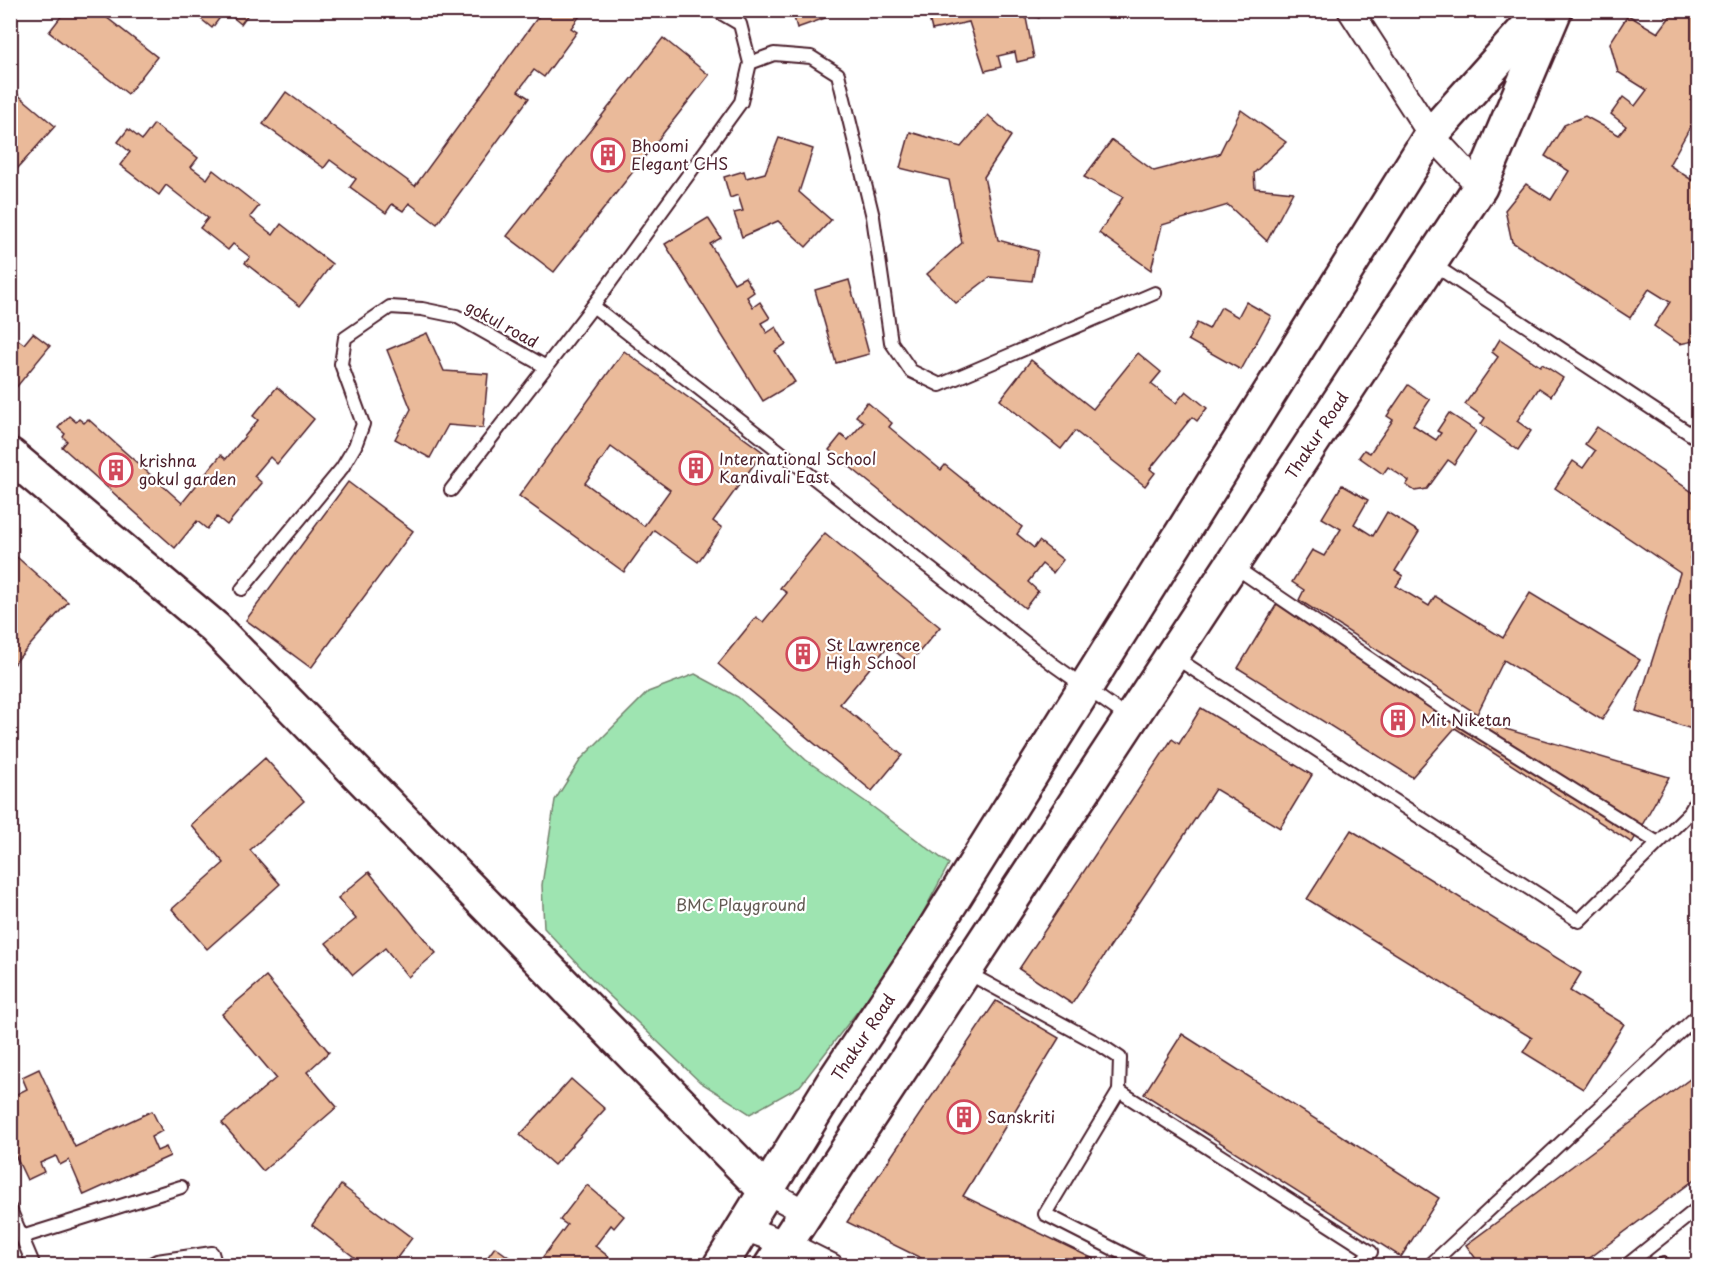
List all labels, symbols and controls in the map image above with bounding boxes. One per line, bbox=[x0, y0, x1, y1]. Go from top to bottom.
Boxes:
place label: Bhoomi Elegant CHS bbox=[631, 133, 728, 175]
building icon: Bhoomi Elegant CHS bbox=[590, 137, 626, 173]
street label: gokul road bbox=[462, 293, 543, 353]
street label: Thakur Road bbox=[1279, 386, 1353, 483]
place label: International School Kandivali East bbox=[719, 446, 876, 488]
place label: krishna gokul garden bbox=[139, 448, 237, 490]
building icon: International School Kandivali East bbox=[678, 450, 714, 486]
building icon: krishna gokul garden bbox=[98, 452, 134, 488]
place label: St Lawrence High School bbox=[826, 632, 921, 674]
building icon: St Lawrence High School bbox=[785, 636, 821, 672]
building icon: Mit Niketan bbox=[1380, 702, 1416, 738]
place label: Mit Niketan bbox=[1421, 707, 1511, 731]
park label: BMC Playground bbox=[676, 892, 806, 916]
street label: Thakur Road bbox=[825, 988, 900, 1085]
building icon: Sanskriti bbox=[946, 1099, 982, 1135]
place label: Sanskriti bbox=[987, 1104, 1055, 1128]

